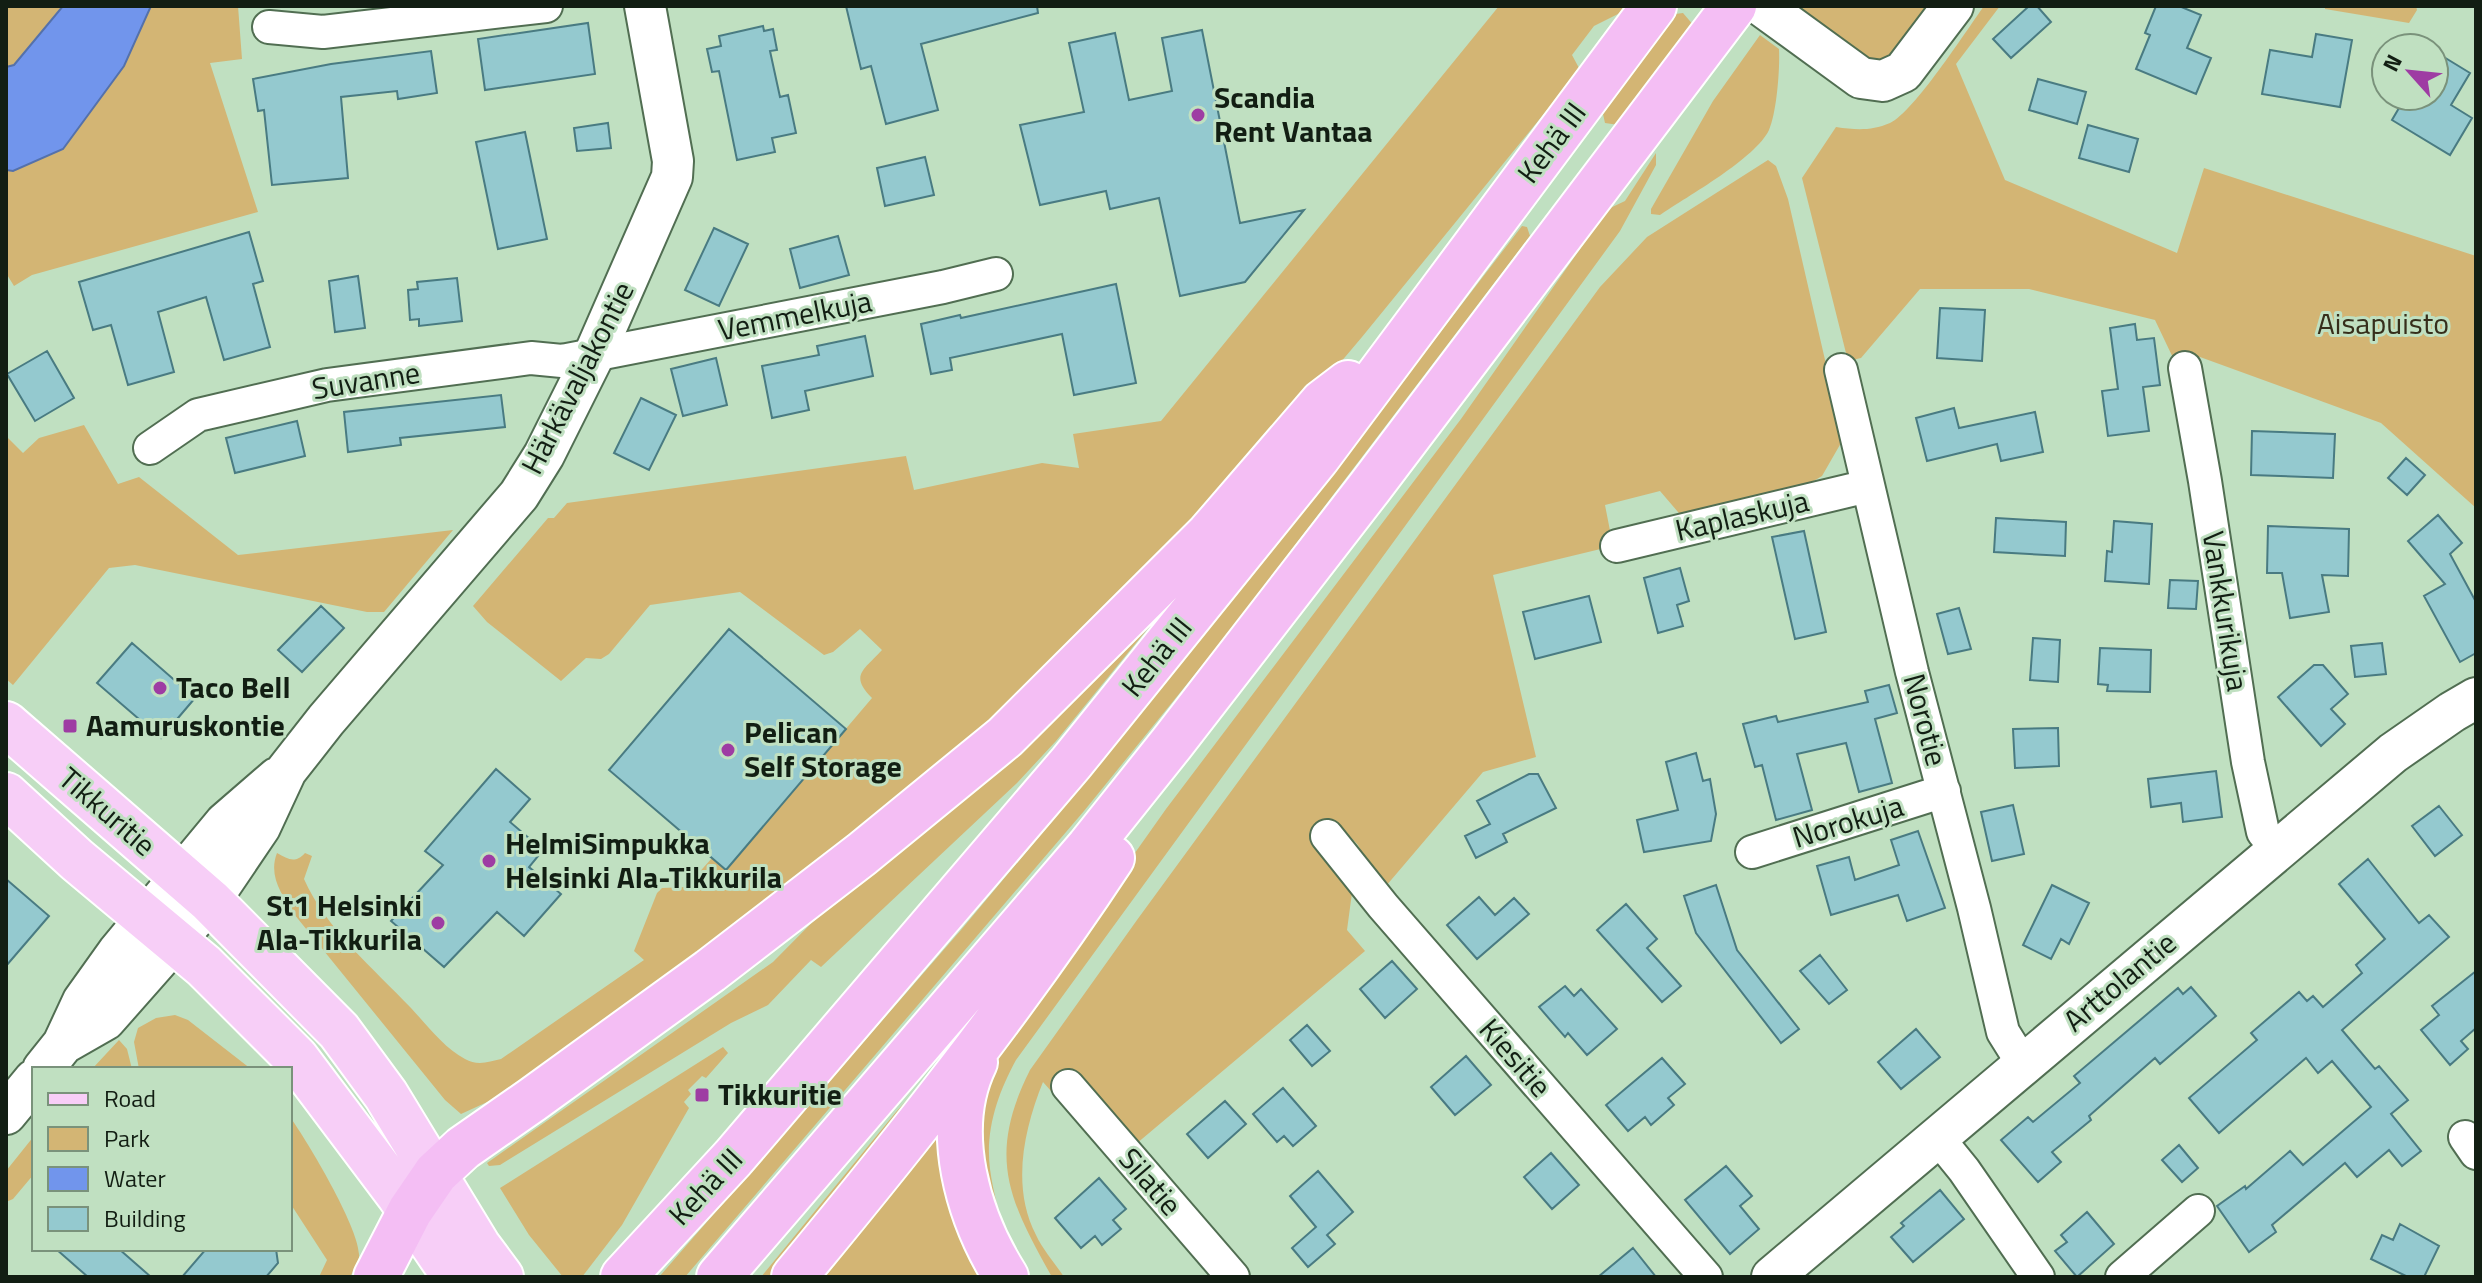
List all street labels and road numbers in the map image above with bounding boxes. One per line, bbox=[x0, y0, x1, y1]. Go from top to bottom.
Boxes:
street label: Kehä III bbox=[1505, 92, 1597, 193]
street label: Härkävaljakontie bbox=[509, 273, 645, 482]
street label: Vemmelkuja bbox=[714, 278, 876, 352]
street label: Suvanne bbox=[309, 349, 423, 411]
street label: Kaplaskuja bbox=[1670, 477, 1813, 553]
street label: Vankkurikuja bbox=[2191, 528, 2261, 694]
street label: Kehä III bbox=[1110, 606, 1203, 706]
street label: Norotie bbox=[1892, 668, 1960, 771]
street label: Tikkuritie bbox=[49, 756, 167, 867]
street label: Norokuja bbox=[1787, 782, 1909, 860]
street label: Arttolantie bbox=[2053, 920, 2186, 1042]
street label: Kiesitie bbox=[1468, 1008, 1563, 1107]
street label: Kehä III bbox=[657, 1137, 753, 1236]
street label: Silatie bbox=[1108, 1137, 1193, 1226]

